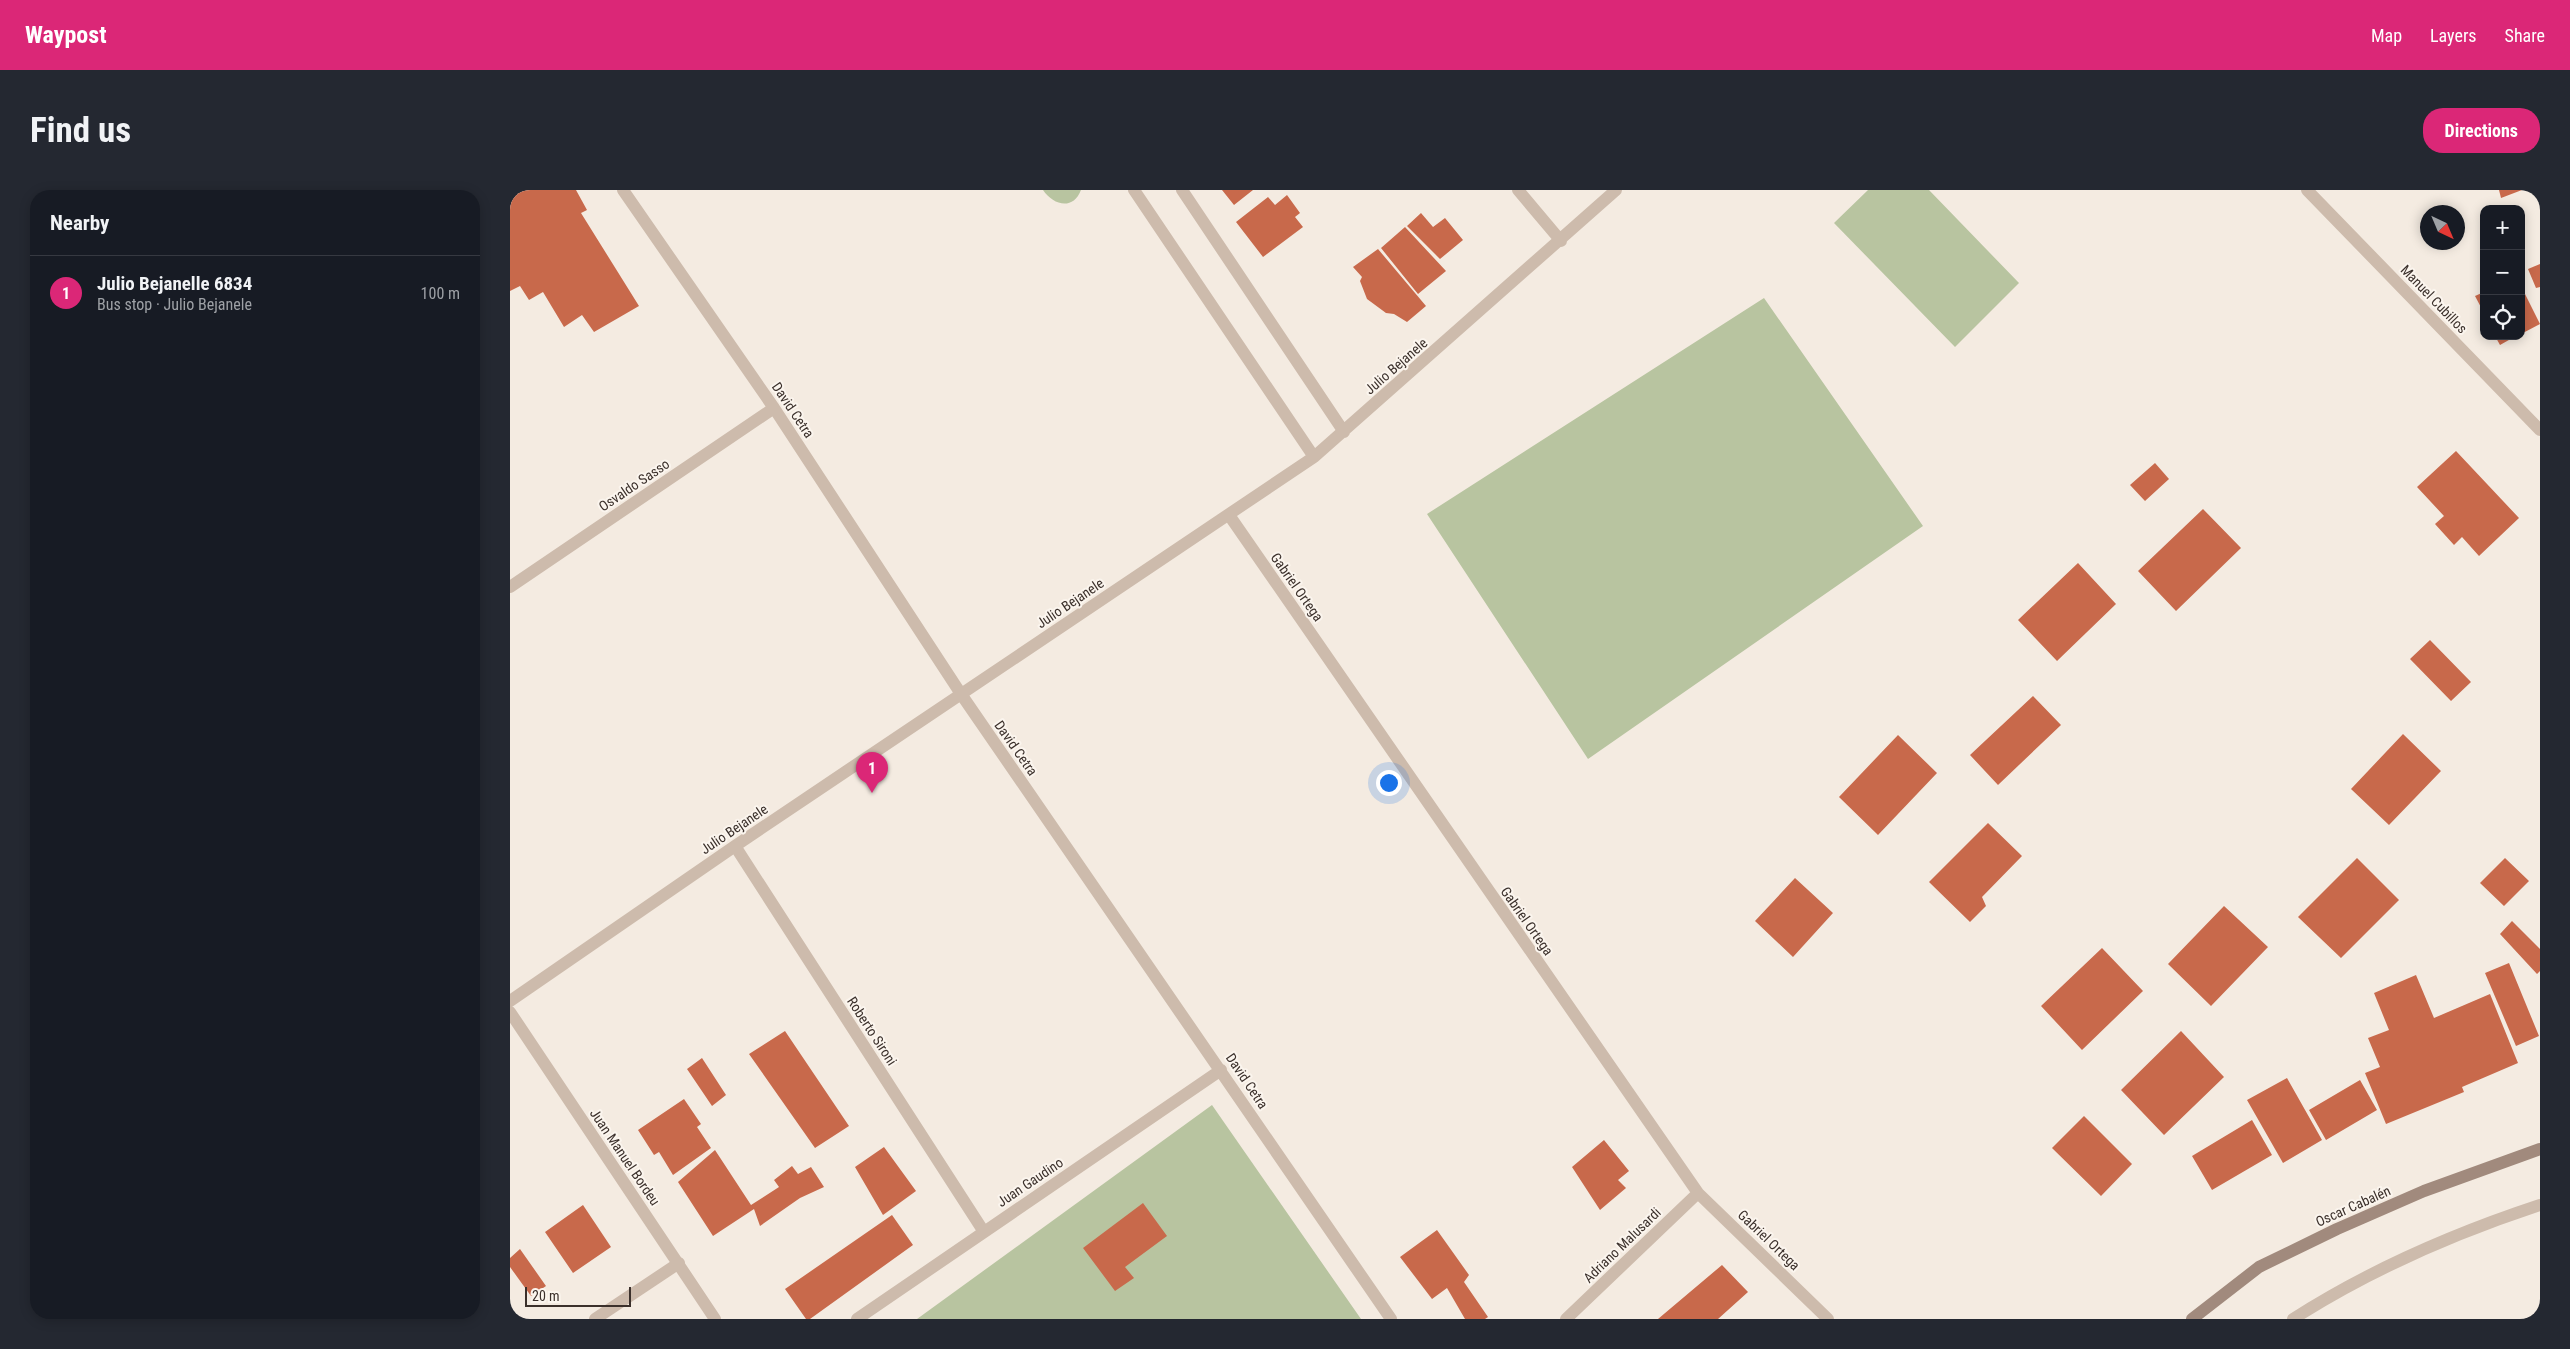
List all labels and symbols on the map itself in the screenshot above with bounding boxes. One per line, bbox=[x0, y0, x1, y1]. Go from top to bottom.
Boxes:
north arrow bbox=[2420, 205, 2465, 250]
street label: Manuel Cubillos bbox=[2398, 262, 2470, 336]
street label: Julio Bejanele bbox=[1362, 334, 1431, 397]
street label: David Cetra bbox=[769, 379, 817, 441]
street label: Osvaldo Sasso bbox=[596, 456, 672, 514]
street label: Gabriel Ortega bbox=[1268, 550, 1326, 624]
street label: Julio Bejanele bbox=[1033, 574, 1107, 631]
street label: David Cetra bbox=[991, 717, 1041, 779]
pin: 1 bbox=[856, 752, 888, 793]
your location bbox=[1376, 770, 1402, 796]
street label: Julio Bejanele bbox=[697, 800, 771, 857]
street label: Gabriel Ortega bbox=[1498, 884, 1556, 958]
street label: Roberto Sironi bbox=[844, 994, 900, 1068]
street label: David Cetra bbox=[1223, 1050, 1271, 1112]
street label: Juan Manuel Bordeu bbox=[587, 1106, 663, 1208]
street label: Juan Gaudino bbox=[994, 1154, 1066, 1210]
street label: Oscar Cabalén bbox=[2313, 1182, 2393, 1230]
street label: Adriano Malusardi bbox=[1580, 1204, 1664, 1286]
street label: Gabriel Ortega bbox=[1735, 1207, 1803, 1273]
scale bar bbox=[525, 1284, 631, 1307]

